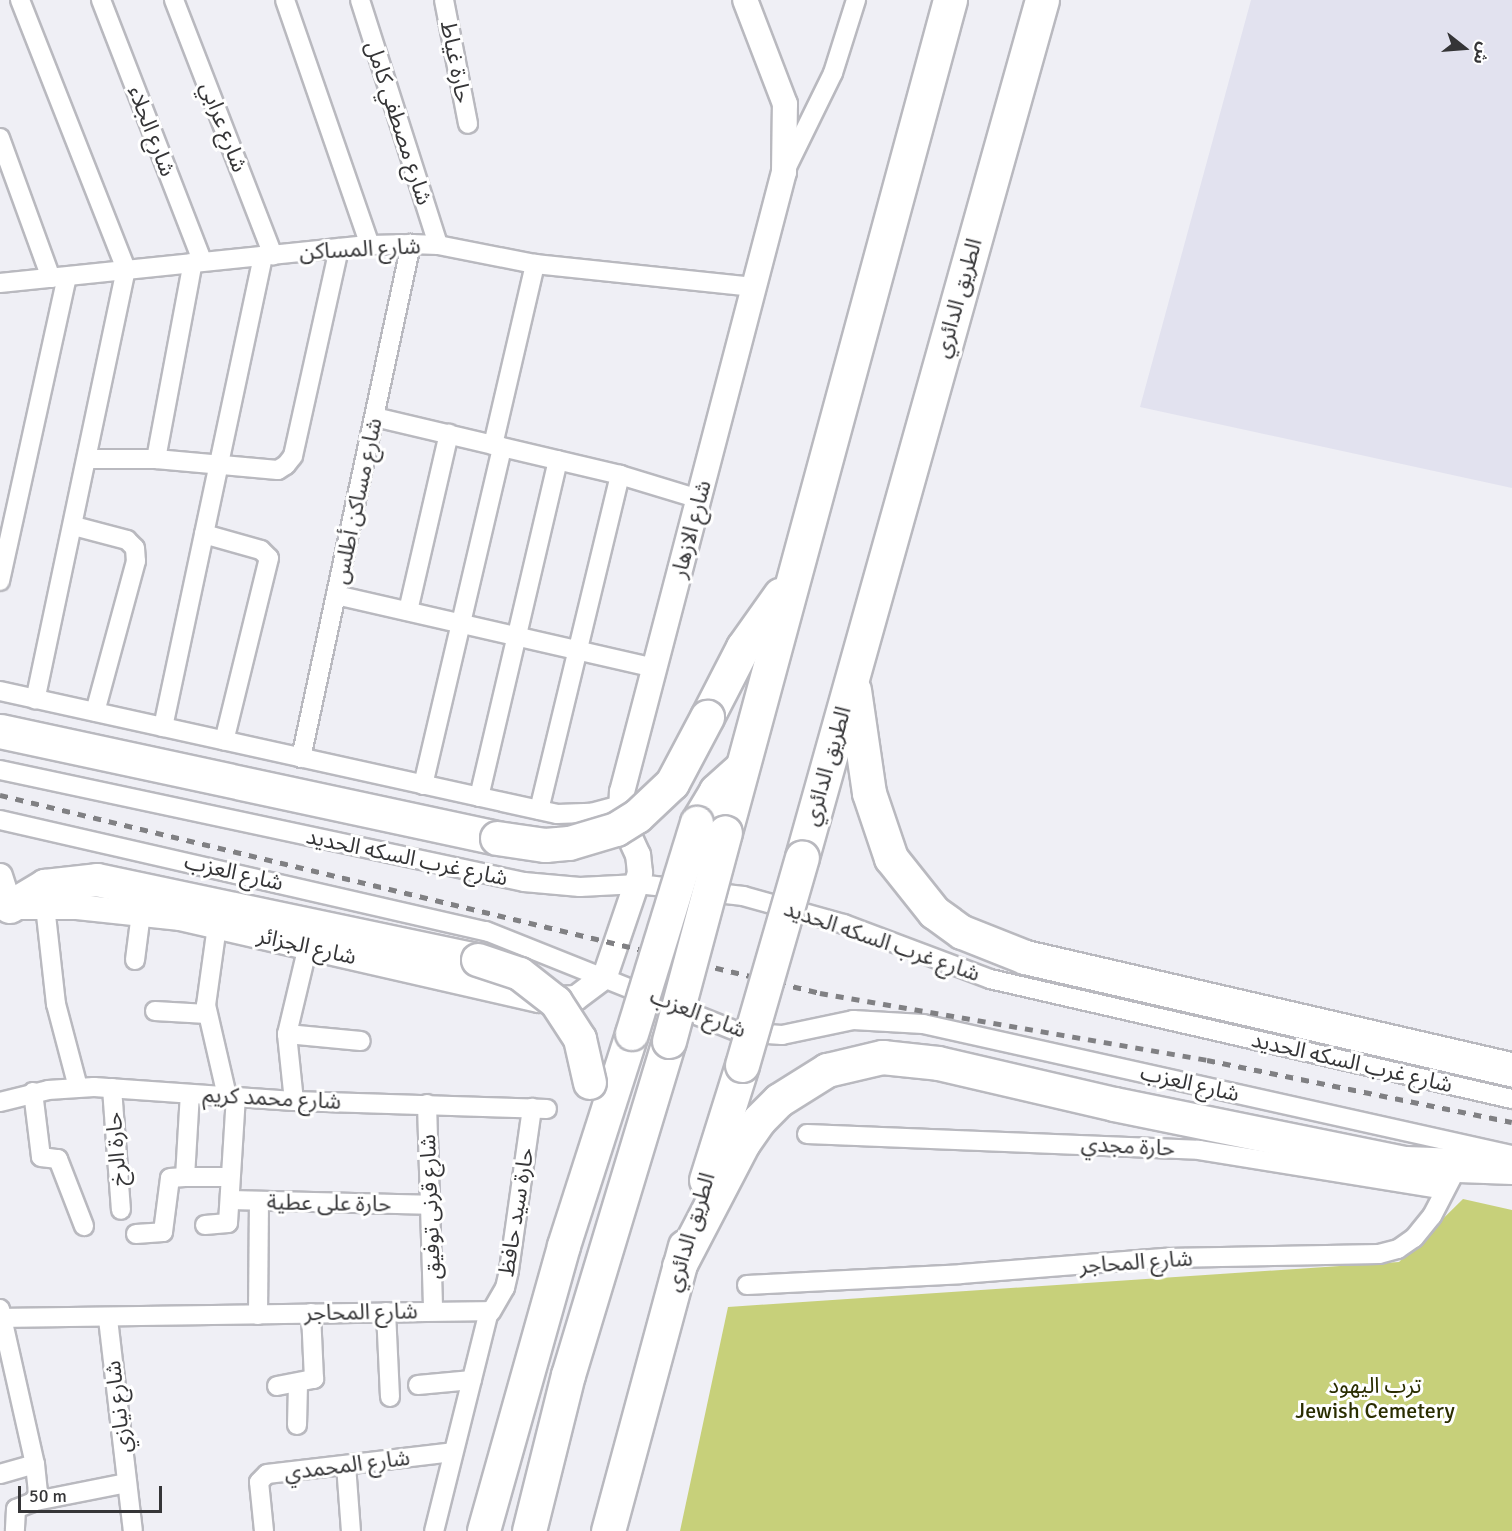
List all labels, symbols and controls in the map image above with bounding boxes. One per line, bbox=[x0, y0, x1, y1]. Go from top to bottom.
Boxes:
north arrow bbox=[1434, 18, 1494, 78]
street label: حارة غياط bbox=[435, 19, 477, 105]
street label: شارع مصطفي كامل bbox=[360, 38, 438, 208]
text: ش bbox=[1468, 40, 1494, 67]
street label: شارع عرابي bbox=[195, 78, 253, 176]
street label: شارع الجلاء bbox=[123, 82, 181, 180]
street label: شارع المساكن bbox=[299, 233, 421, 265]
street label: الطريق الدائري bbox=[928, 235, 988, 361]
street label: شارع مساكن أطلس bbox=[327, 416, 387, 586]
street label: شارع الازهار bbox=[665, 477, 717, 581]
street label: الطريق الدائري bbox=[797, 703, 857, 829]
street label: شارع غرب السكه الحديد bbox=[304, 823, 510, 891]
street label: شارع العزب bbox=[182, 848, 286, 896]
street label: شارع غرب السكه الحديد bbox=[781, 895, 983, 987]
street label: شارع الجزائر bbox=[255, 922, 359, 970]
street label: شارع العزب bbox=[646, 983, 750, 1043]
street label: شارع غرب السكه الحديد bbox=[1249, 1026, 1455, 1098]
street label: شارع العزب bbox=[1138, 1059, 1242, 1107]
street label: شارع محمد كريم bbox=[202, 1081, 342, 1115]
street label: حارة الرخ bbox=[100, 1111, 132, 1187]
street label: حارة مجدي bbox=[1080, 1130, 1176, 1162]
street label: شارع قرنى توفيق bbox=[414, 1134, 446, 1280]
street label: حارة سيد حافظ bbox=[493, 1146, 539, 1278]
street label: الطريق الدائري bbox=[659, 1169, 721, 1295]
street label: حارة على عطية bbox=[266, 1189, 392, 1217]
street label: شارع المحاجر bbox=[1078, 1245, 1194, 1279]
street label: شارع المحاجر bbox=[304, 1298, 418, 1326]
street label: شارع نيازي bbox=[99, 1359, 137, 1455]
park label: ترب اليهود Jewish Cemetery bbox=[1295, 1372, 1455, 1424]
street label: شارع المحمدي bbox=[283, 1444, 411, 1486]
scale bar bbox=[21, 1474, 165, 1512]
text: 50 m bbox=[29, 1485, 67, 1507]

